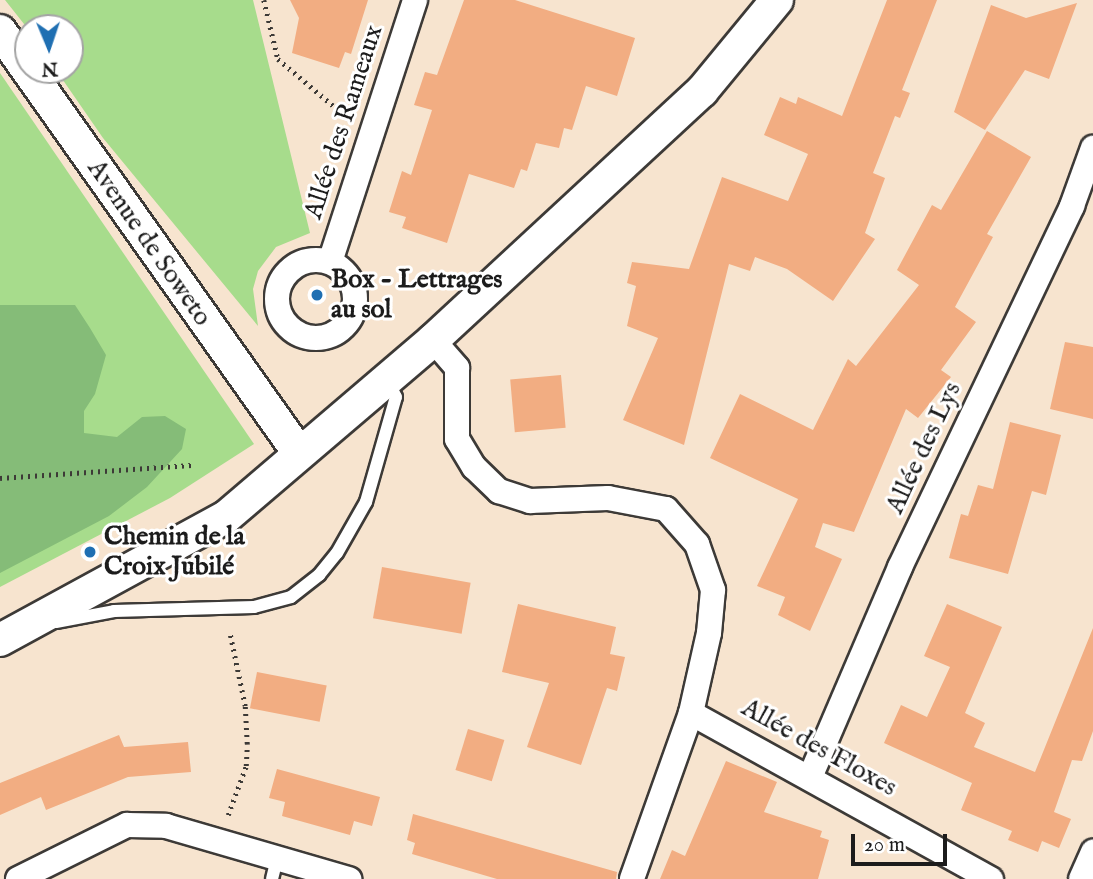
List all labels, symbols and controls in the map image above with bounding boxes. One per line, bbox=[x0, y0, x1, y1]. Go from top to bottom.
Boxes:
north arrow bbox=[14, 14, 84, 84]
street label: Allée des Rameaux bbox=[298, 21, 390, 223]
text: N bbox=[41, 56, 58, 80]
street label: Avenue de Soweto bbox=[80, 154, 218, 332]
place label: Box - Lettrages au sol bbox=[331, 264, 502, 326]
marker: Box - Lettrages au sol bbox=[309, 287, 325, 303]
street label: Allée des Lys bbox=[880, 377, 968, 519]
place label: Chemin de la Croix Jubilé bbox=[104, 521, 245, 582]
marker: Chemin de la Croix Jubilé bbox=[82, 544, 98, 560]
street label: Allée des Floxes bbox=[736, 693, 902, 803]
scale bar bbox=[855, 820, 951, 864]
text: 20 m bbox=[864, 832, 905, 859]

